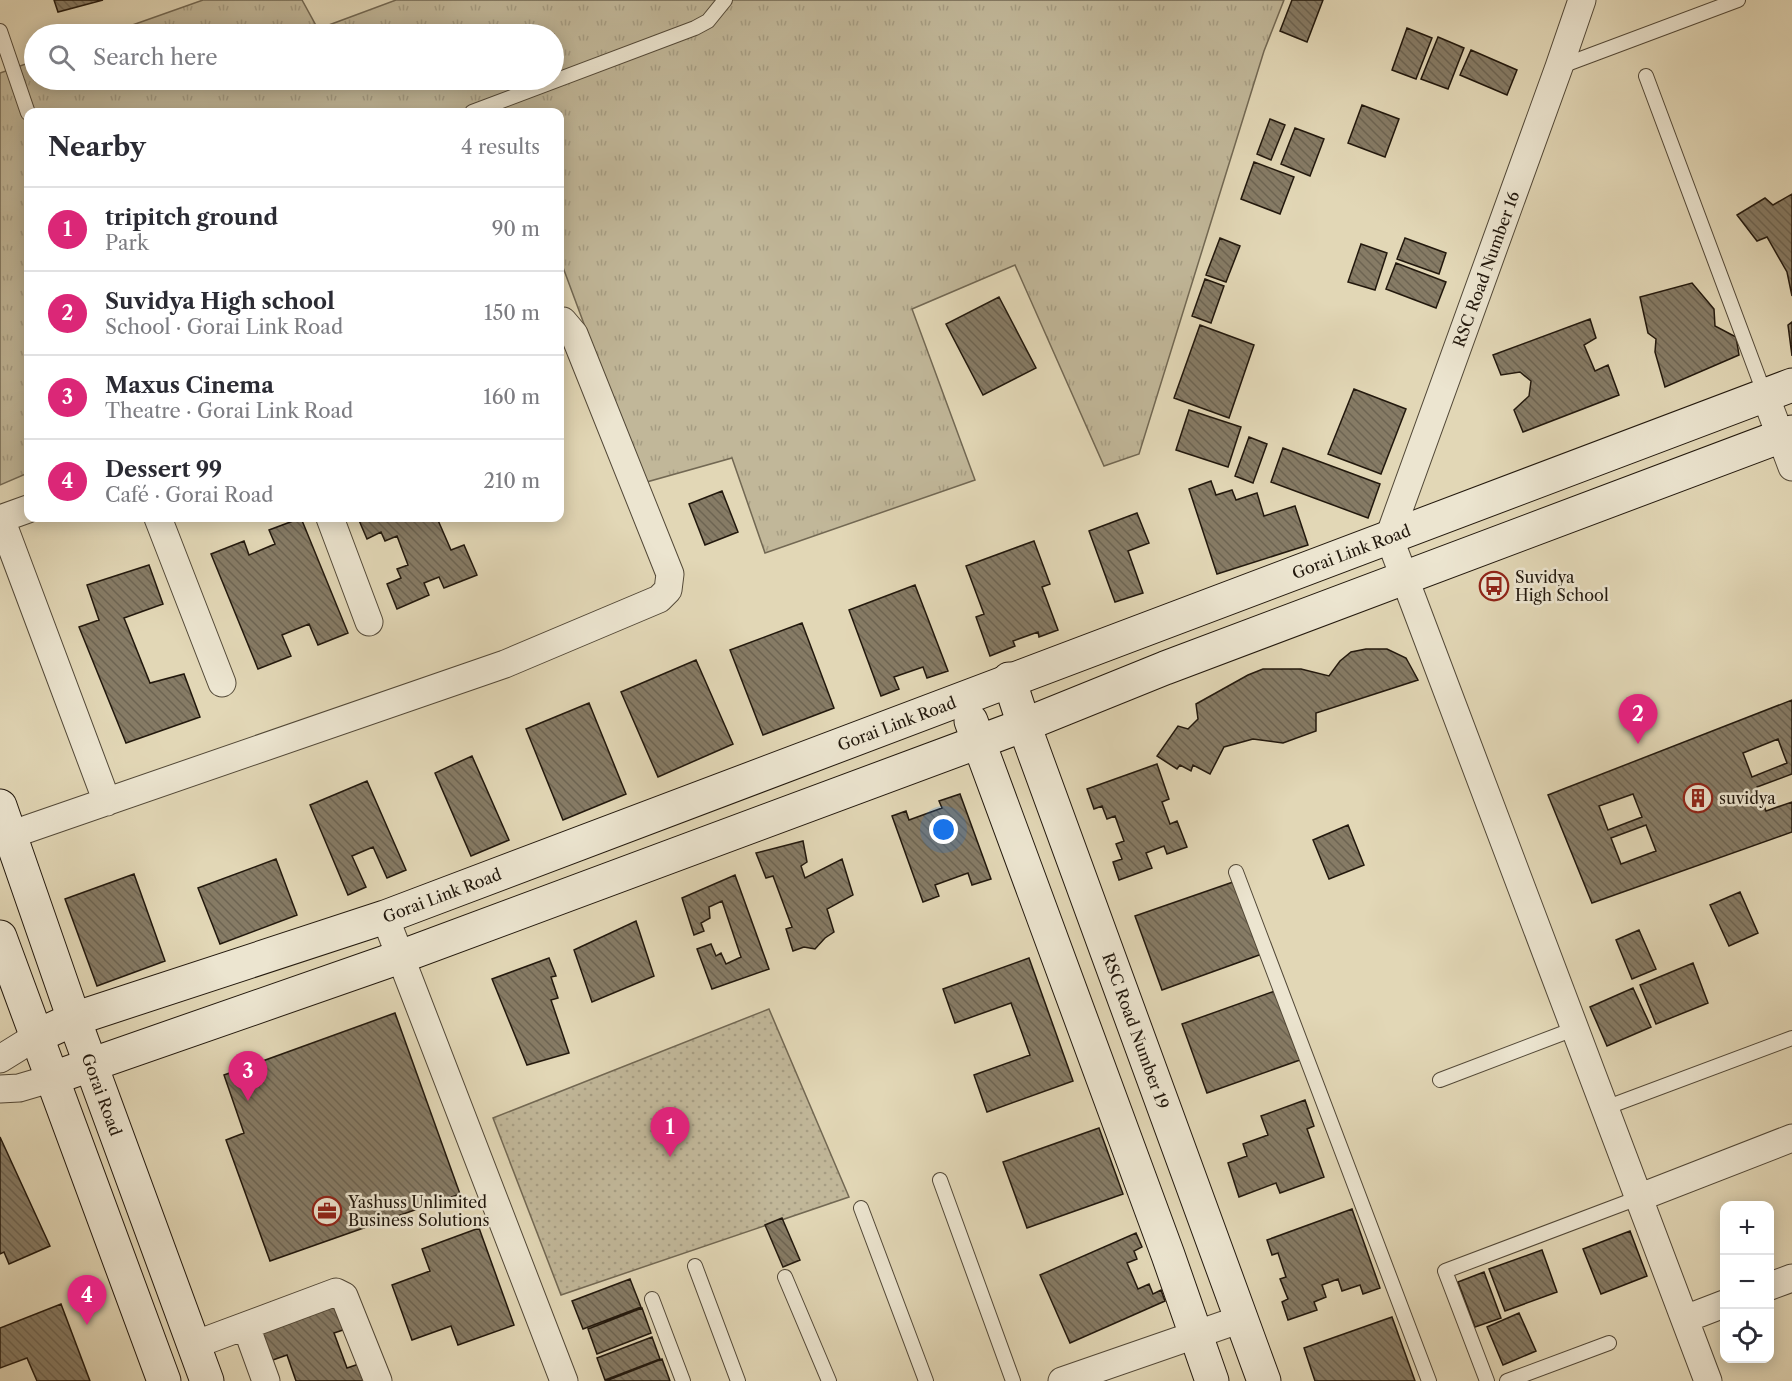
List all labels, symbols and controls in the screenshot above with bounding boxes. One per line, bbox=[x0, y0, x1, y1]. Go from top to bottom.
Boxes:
search box bbox=[24, 24, 564, 90]
icon: search bbox=[45, 41, 78, 74]
text: Search here bbox=[93, 44, 218, 71]
text: Nearby bbox=[48, 131, 146, 163]
text: 4 results bbox=[461, 135, 540, 159]
street label: RSC Road Number 16 bbox=[1448, 188, 1524, 350]
text: tripitch ground bbox=[105, 204, 278, 231]
text: 1 bbox=[63, 217, 72, 241]
text: 90 m bbox=[492, 217, 540, 241]
text: Park bbox=[105, 231, 148, 255]
text: Suvidya High school bbox=[105, 288, 335, 315]
text: 2 bbox=[62, 301, 73, 325]
text: 150 m bbox=[484, 301, 540, 325]
text: School · Gorai Link Road bbox=[105, 315, 343, 339]
text: Maxus Cinema bbox=[105, 372, 274, 399]
text: 3 bbox=[62, 385, 73, 409]
text: 160 m bbox=[483, 385, 540, 409]
text: Theatre · Gorai Link Road bbox=[105, 399, 353, 423]
text: Dessert 99 bbox=[105, 456, 222, 483]
text: 4 bbox=[62, 469, 73, 493]
text: 210 m bbox=[483, 469, 540, 493]
text: Café · Gorai Road bbox=[105, 483, 273, 507]
street label: Gorai Link Road bbox=[1289, 520, 1414, 583]
place label: Suvidya High School bbox=[1515, 567, 1609, 605]
bus stop icon: Suvidya High School bbox=[1478, 570, 1510, 602]
street label: Gorai Link Road bbox=[835, 692, 959, 755]
pin: 2 bbox=[1618, 694, 1658, 744]
building icon: suvidya bbox=[1682, 782, 1714, 814]
place label: suvidya bbox=[1719, 788, 1776, 808]
your location bbox=[929, 815, 958, 844]
street label: Gorai Link Road bbox=[380, 864, 504, 927]
street label: RSC Road Number 19 bbox=[1098, 950, 1174, 1112]
street label: Gorai Road bbox=[77, 1050, 126, 1139]
pin: 3 bbox=[228, 1052, 268, 1101]
pin: 1 bbox=[650, 1108, 690, 1157]
place label: Yashuss Unlimited Business Solutions bbox=[347, 1192, 489, 1230]
office icon: Yashuss Unlimited Business Solutions bbox=[311, 1195, 343, 1227]
map controls bbox=[1720, 1201, 1774, 1363]
button: + bbox=[1720, 1201, 1774, 1255]
button: − bbox=[1720, 1255, 1774, 1309]
pin: 4 bbox=[68, 1276, 106, 1325]
button: locate bbox=[1720, 1309, 1774, 1363]

